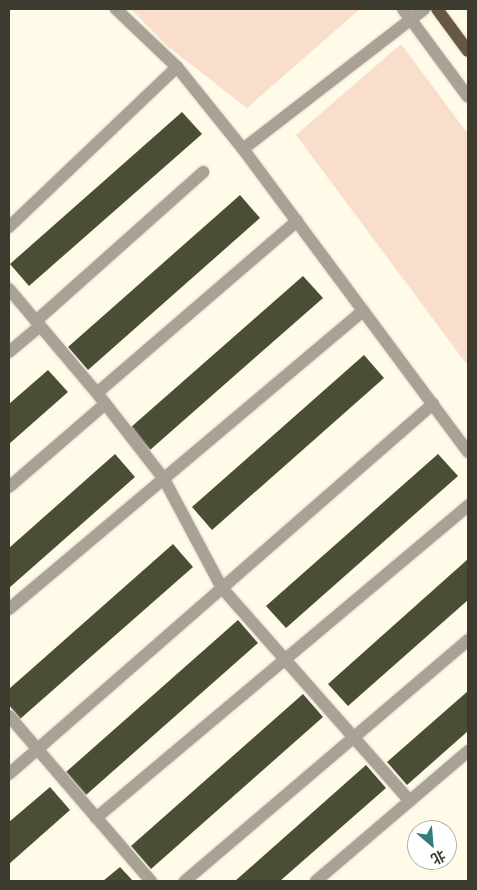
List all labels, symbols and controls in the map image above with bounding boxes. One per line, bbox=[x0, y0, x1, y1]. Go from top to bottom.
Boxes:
north arrow bbox=[407, 820, 457, 870]
text: 北 bbox=[428, 846, 449, 869]

